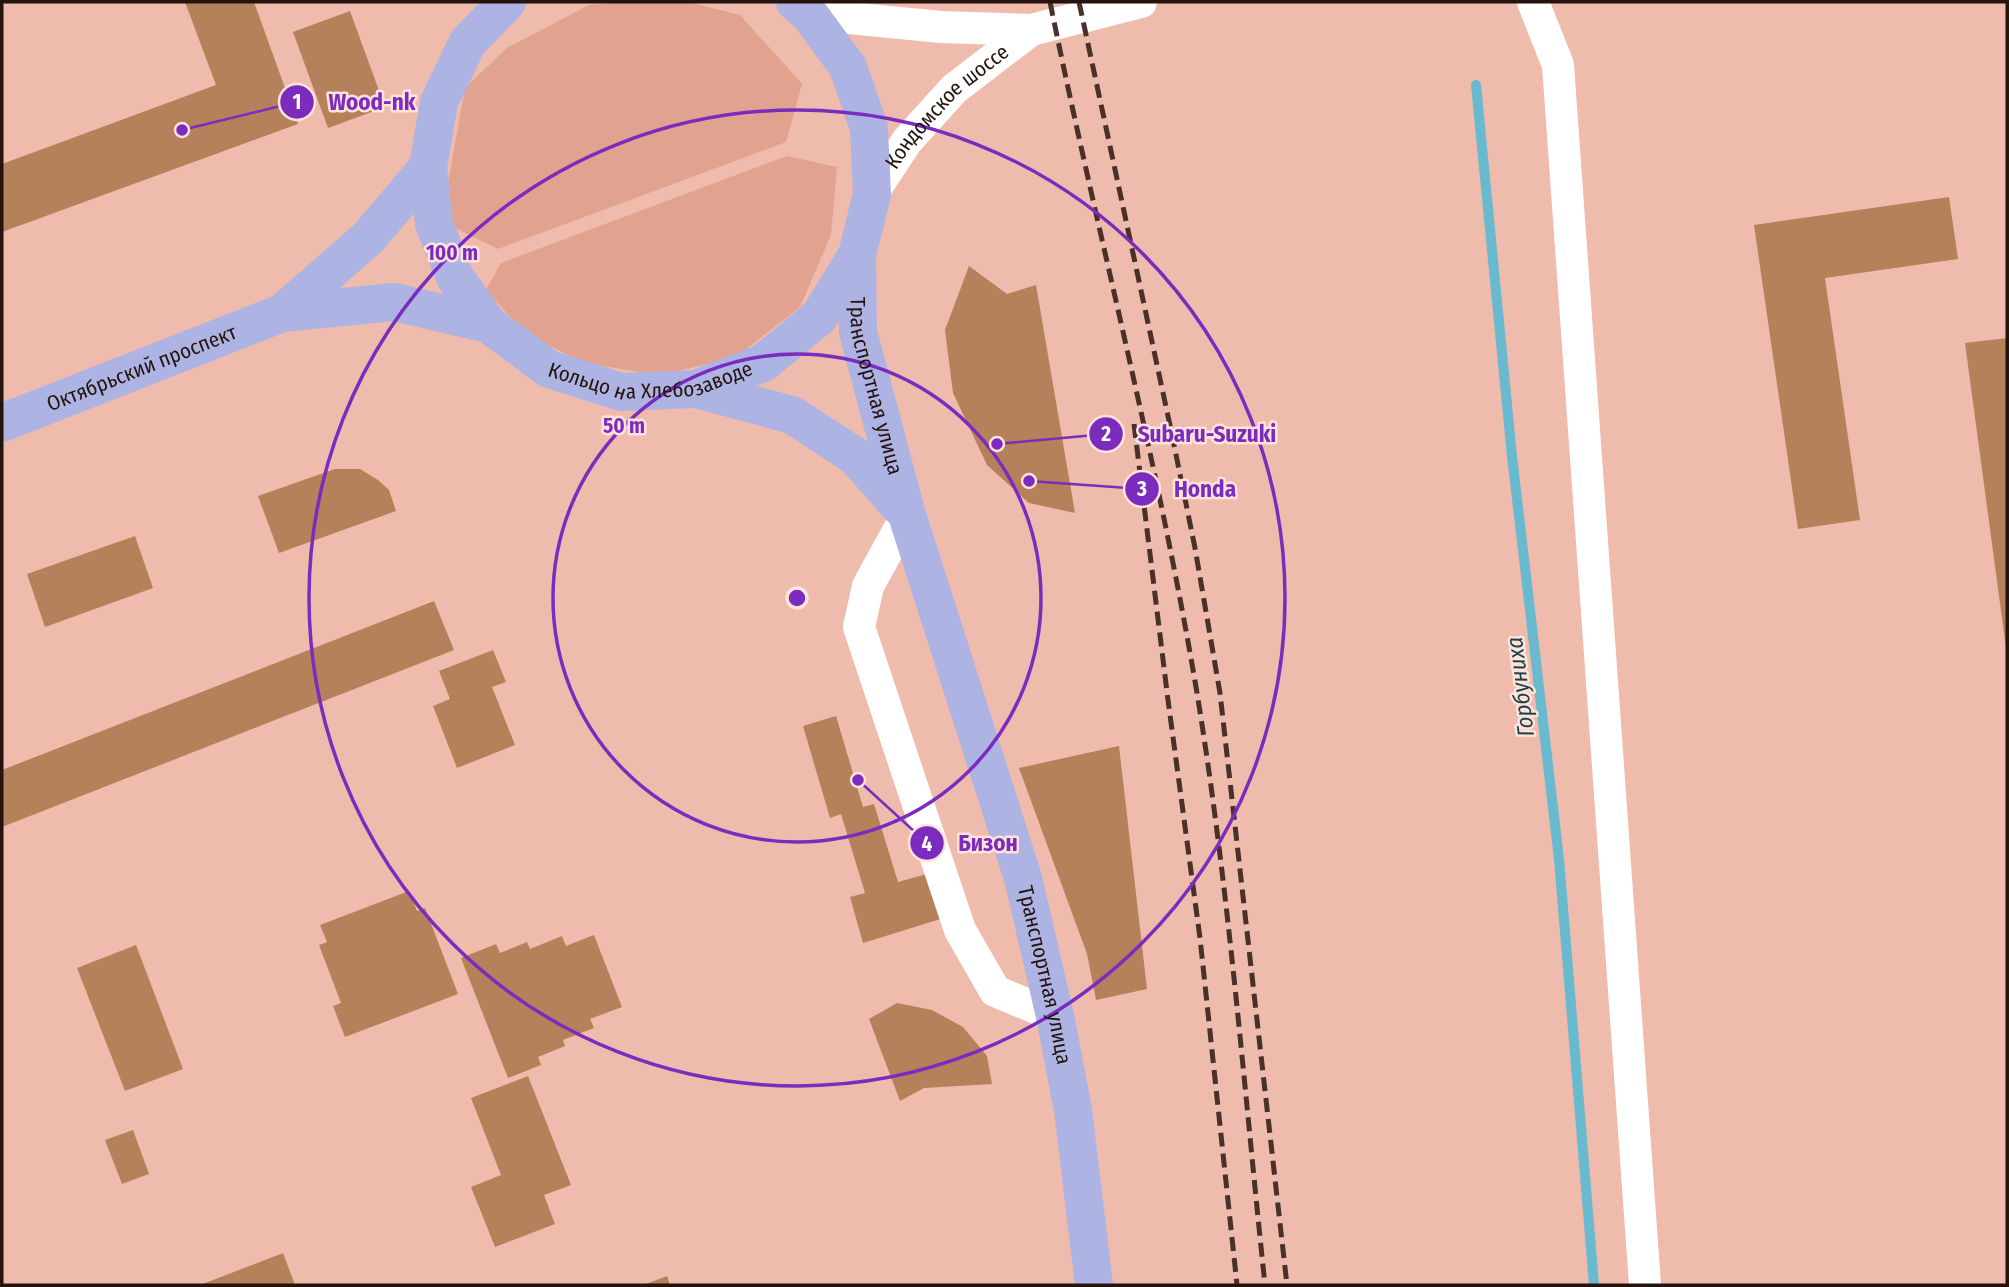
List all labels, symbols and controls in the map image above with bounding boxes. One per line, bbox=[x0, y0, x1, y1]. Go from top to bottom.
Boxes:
street label: Кондомское шоссе bbox=[879, 39, 1014, 174]
callout: Wood-nk bbox=[280, 80, 430, 124]
text: Wood-nk bbox=[328, 88, 416, 116]
text: 1 bbox=[293, 89, 301, 115]
text: 100 m bbox=[426, 240, 478, 266]
street label: Транспортная улица bbox=[844, 297, 909, 477]
street label: Октябрьский проспект bbox=[43, 319, 241, 417]
street label: Кольцо на Хлебозаводе bbox=[546, 350, 756, 376]
text: Кольцо на Хлебозаводе bbox=[545, 355, 756, 406]
callout: Subaru-Suzuki bbox=[1089, 412, 1290, 456]
text: 50 m bbox=[603, 413, 645, 439]
text: Subaru-Suzuki bbox=[1138, 420, 1276, 448]
text: 2 bbox=[1100, 421, 1111, 447]
callout: Honda bbox=[1125, 467, 1250, 511]
text: Honda bbox=[1174, 475, 1236, 503]
text: 3 bbox=[1136, 476, 1147, 502]
centre of rings bbox=[785, 586, 809, 610]
water label: Горбуниха bbox=[1500, 636, 1540, 738]
callout: Бизон bbox=[909, 821, 1032, 865]
text: Бизон bbox=[958, 829, 1018, 857]
text: 4 bbox=[922, 831, 933, 857]
street label: Транспортная улица bbox=[1012, 883, 1077, 1066]

